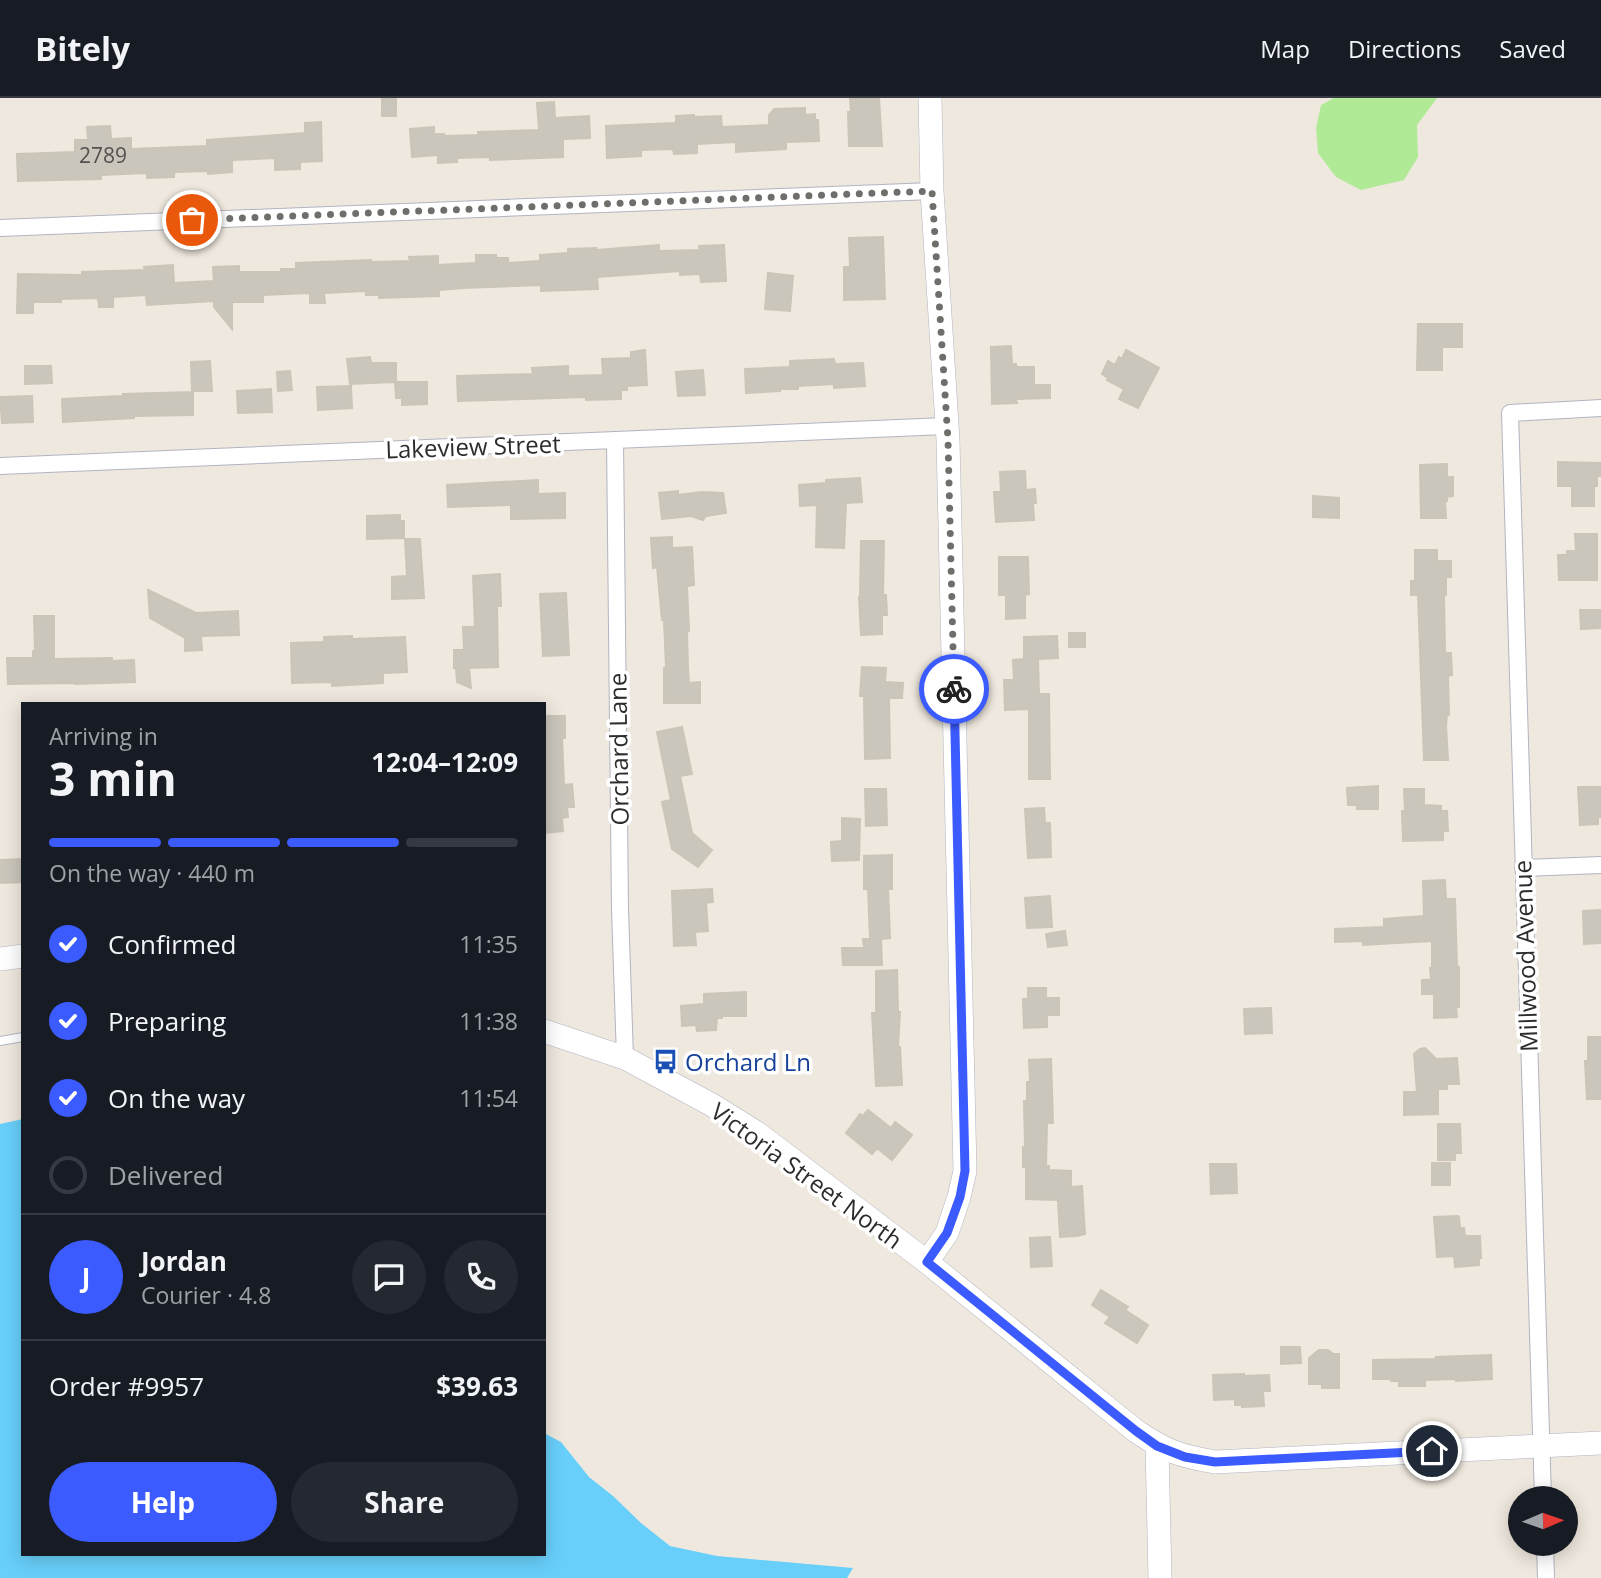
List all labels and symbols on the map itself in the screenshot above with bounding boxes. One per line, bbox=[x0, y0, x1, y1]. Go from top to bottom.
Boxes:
house number: 2789 bbox=[79, 141, 127, 169]
pin bbox=[162, 190, 222, 250]
street label: Lakeview Street bbox=[385, 426, 561, 466]
courier bbox=[919, 654, 989, 724]
street label: Orchard Lane bbox=[600, 672, 636, 826]
street label: Millwood Avenue bbox=[1505, 860, 1545, 1052]
place label: Orchard Ln bbox=[685, 1045, 811, 1078]
bus stop icon: Orchard Ln bbox=[651, 1047, 679, 1075]
street label: Victoria Street North bbox=[705, 1094, 909, 1256]
pin bbox=[1402, 1421, 1462, 1481]
north arrow bbox=[1508, 1486, 1578, 1556]

